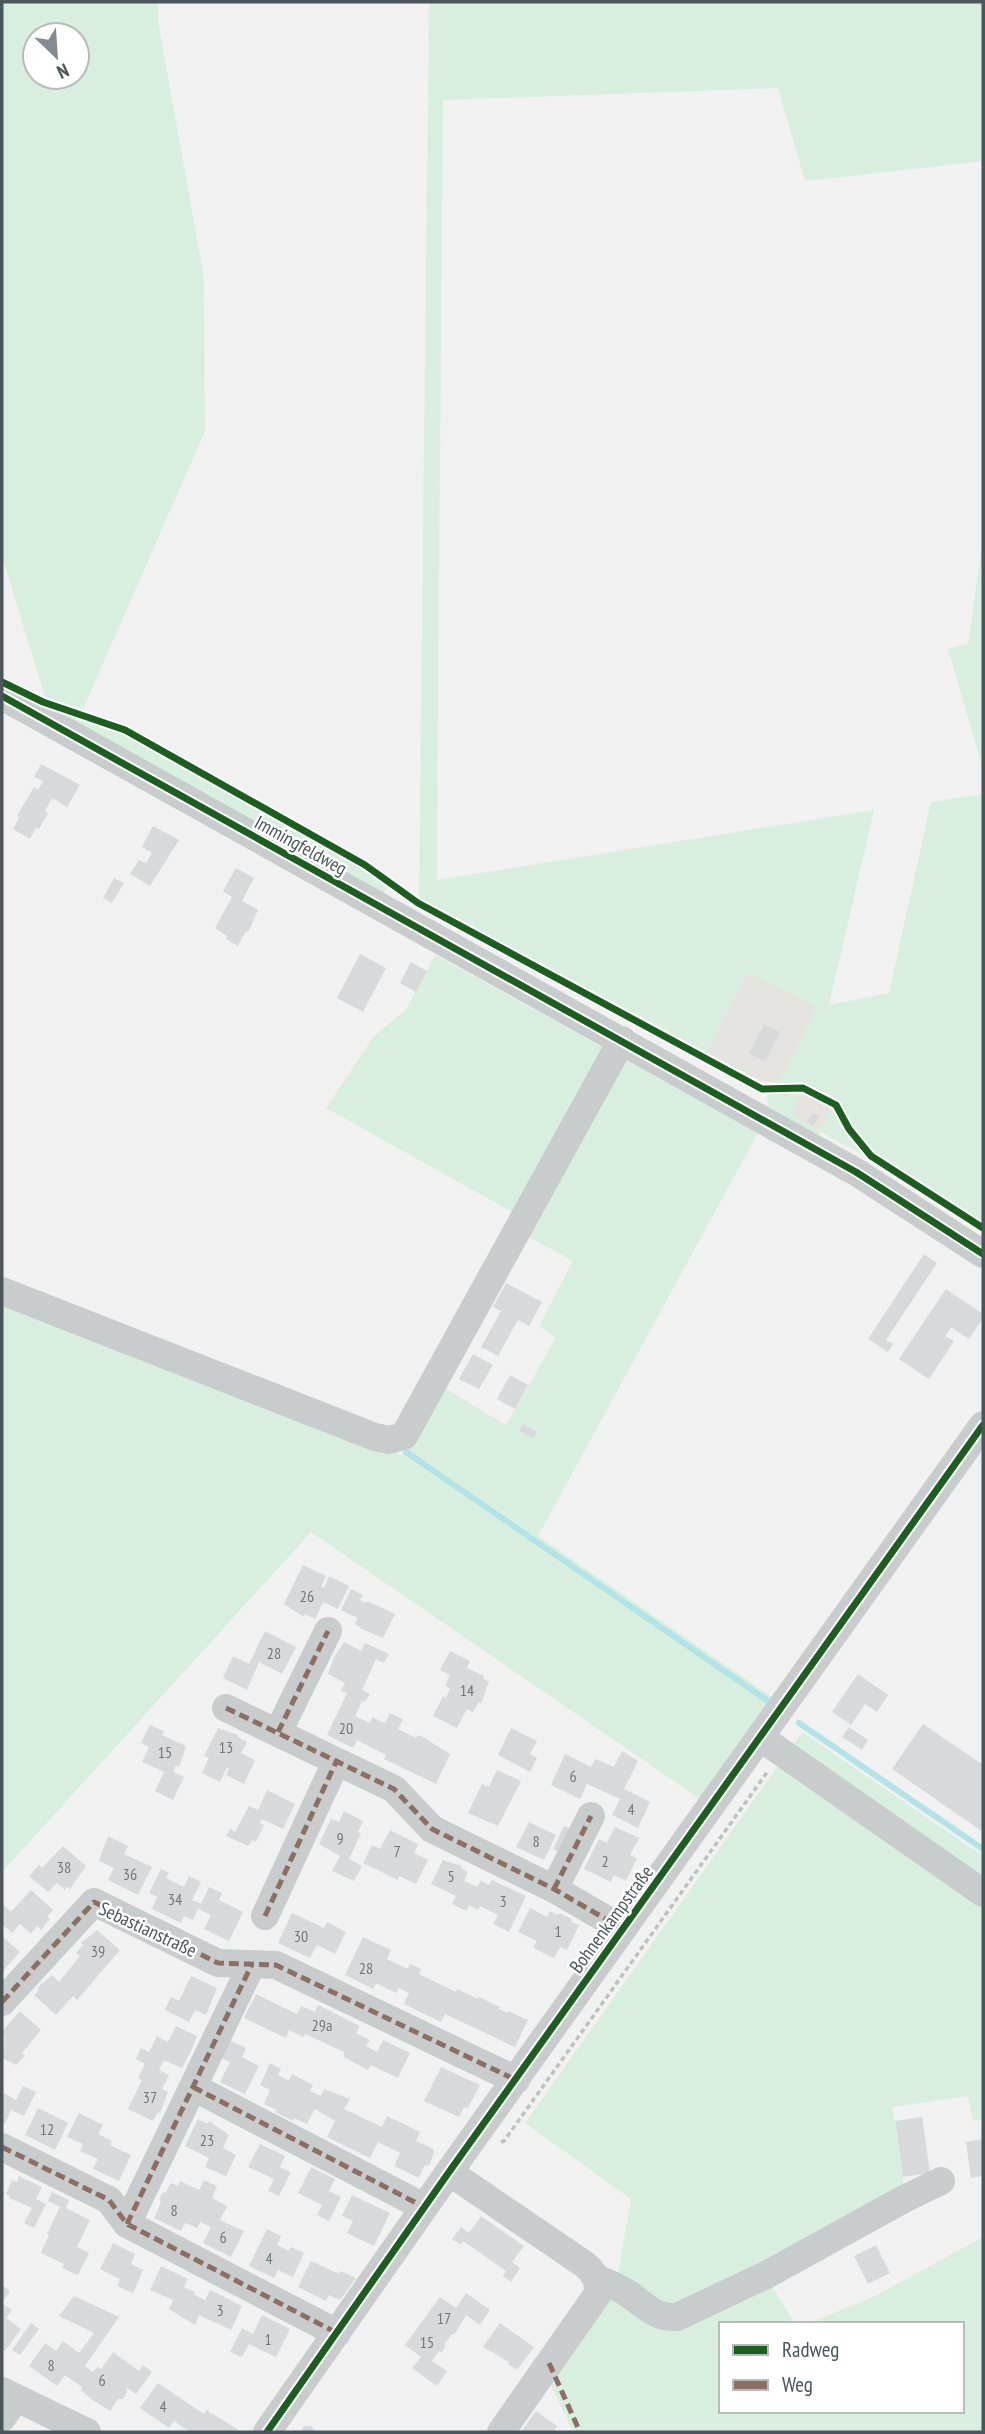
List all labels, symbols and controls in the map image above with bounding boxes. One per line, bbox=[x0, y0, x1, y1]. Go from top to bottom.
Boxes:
north arrow bbox=[21, 21, 91, 91]
text: N bbox=[53, 58, 73, 84]
street label: Immingfeldweg bbox=[251, 810, 351, 880]
house number: 26 bbox=[300, 1586, 314, 1606]
house number: 28 bbox=[267, 1643, 281, 1663]
house number: 14 bbox=[460, 1680, 474, 1700]
house number: 20 bbox=[339, 1718, 353, 1738]
house number: 13 bbox=[219, 1737, 233, 1757]
house number: 15 bbox=[158, 1742, 172, 1762]
house number: 6 bbox=[569, 1766, 577, 1786]
house number: 4 bbox=[627, 1799, 635, 1819]
house number: 9 bbox=[336, 1828, 344, 1848]
house number: 8 bbox=[532, 1831, 540, 1851]
house number: 7 bbox=[393, 1841, 401, 1861]
house number: 2 bbox=[601, 1851, 609, 1871]
house number: 38 bbox=[57, 1857, 71, 1877]
street label: Bohnenkampstraße bbox=[564, 1860, 658, 1978]
house number: 36 bbox=[123, 1864, 137, 1884]
house number: 5 bbox=[447, 1866, 455, 1886]
house number: 34 bbox=[168, 1889, 182, 1909]
house number: 3 bbox=[499, 1891, 507, 1911]
street label: Sebastianstraße bbox=[95, 1896, 201, 1962]
house number: 1 bbox=[554, 1921, 562, 1941]
house number: 30 bbox=[294, 1926, 308, 1946]
house number: 39 bbox=[91, 1941, 105, 1961]
house number: 28 bbox=[359, 1958, 373, 1978]
house number: 29a bbox=[312, 2015, 332, 2035]
house number: 37 bbox=[143, 2087, 157, 2107]
house number: 12 bbox=[40, 2119, 54, 2139]
house number: 23 bbox=[200, 2130, 214, 2150]
house number: 8 bbox=[170, 2200, 178, 2220]
house number: 6 bbox=[219, 2227, 227, 2247]
house number: 4 bbox=[265, 2248, 273, 2268]
house number: 3 bbox=[216, 2300, 224, 2320]
house number: 17 bbox=[437, 2308, 451, 2328]
legend bbox=[719, 2322, 964, 2413]
house number: 1 bbox=[264, 2329, 272, 2349]
house number: 15 bbox=[420, 2332, 434, 2352]
text: Radweg bbox=[782, 2336, 839, 2363]
house number: 8 bbox=[47, 2355, 55, 2375]
house number: 6 bbox=[98, 2370, 106, 2390]
text: Weg bbox=[782, 2371, 813, 2398]
house number: 4 bbox=[159, 2396, 167, 2416]

